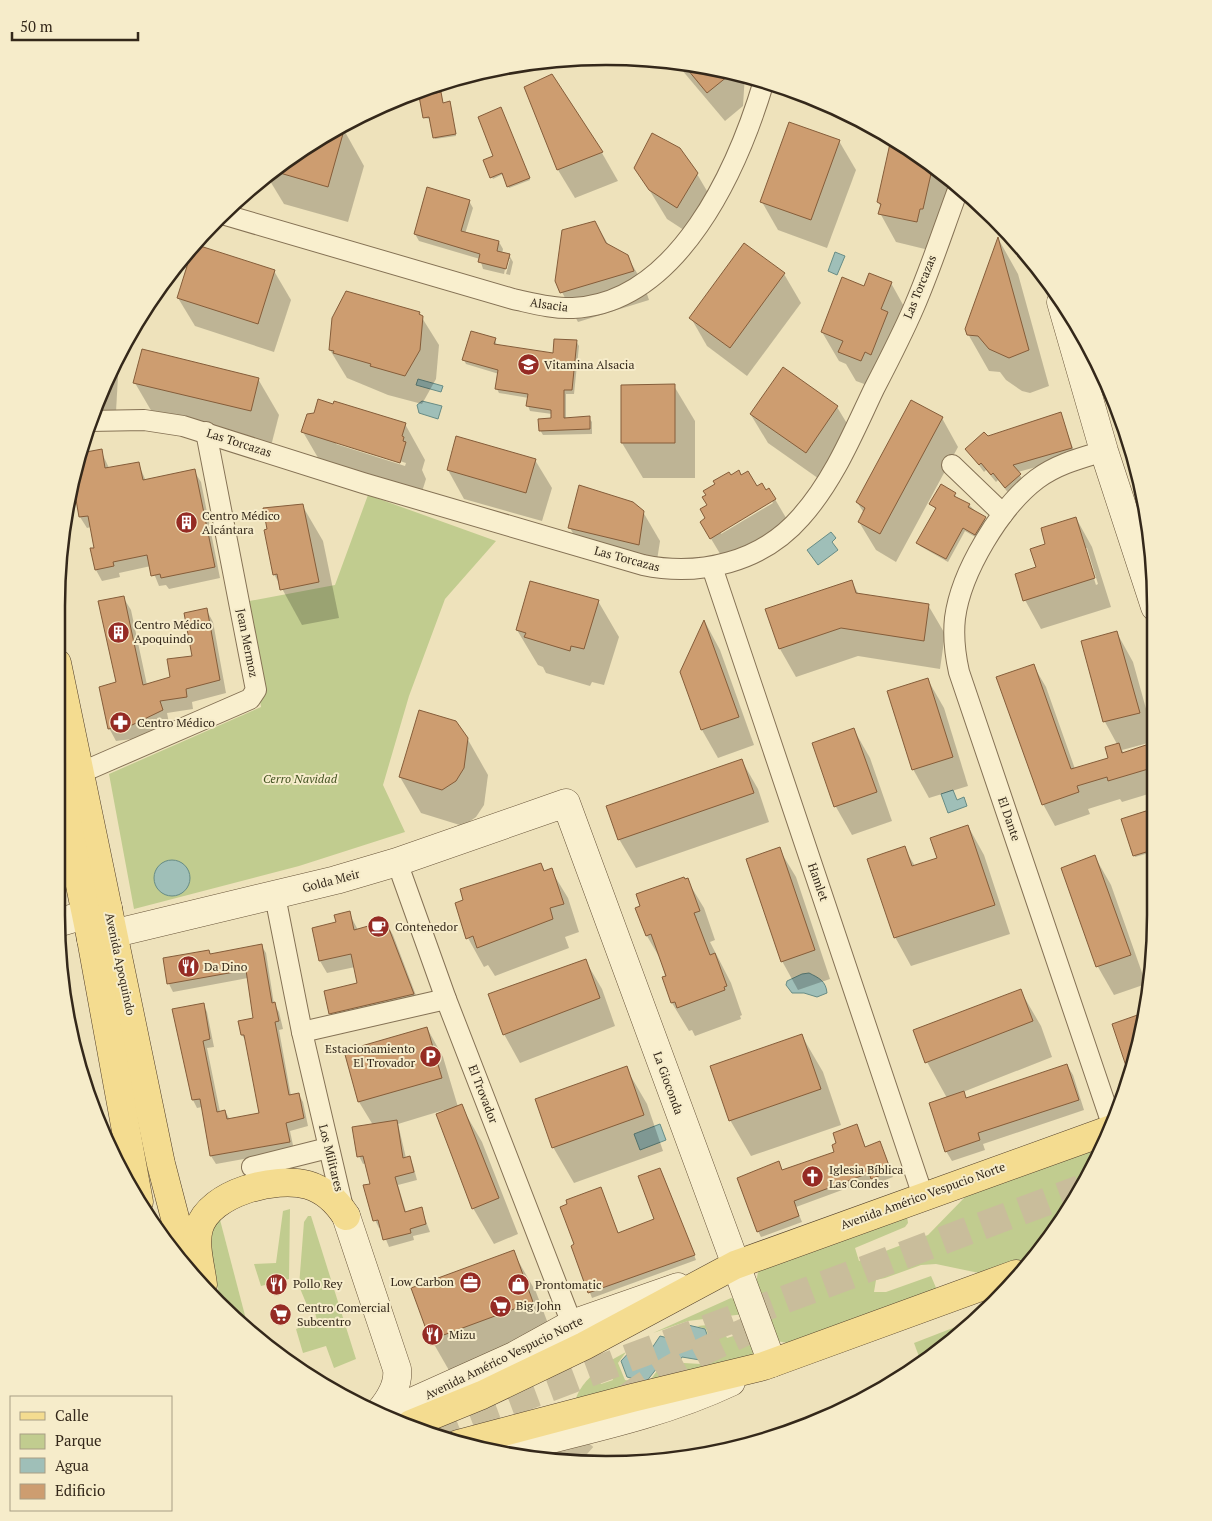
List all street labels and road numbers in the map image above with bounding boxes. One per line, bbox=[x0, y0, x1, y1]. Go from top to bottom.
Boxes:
street label: Las Torcazas bbox=[900, 253, 939, 321]
street label: Alsacia bbox=[529, 294, 569, 315]
street label: Las Torcazas bbox=[205, 425, 274, 460]
street label: Las Torcazas bbox=[593, 543, 662, 574]
street label: Jean Mermoz bbox=[233, 607, 262, 679]
street label: El Dante bbox=[995, 795, 1024, 843]
street label: Hamlet bbox=[805, 861, 832, 903]
street label: Golda Meir bbox=[301, 866, 362, 895]
street label: Avenida Apoquindo bbox=[102, 911, 139, 1017]
street label: La Gioconda bbox=[650, 1049, 687, 1116]
street label: El Trovador bbox=[465, 1062, 502, 1126]
street label: Los Militares bbox=[316, 1123, 347, 1193]
street label: Avenida Américo Vespucio Norte bbox=[838, 1159, 1007, 1232]
street label: Avenida Américo Vespucio Norte bbox=[422, 1313, 585, 1402]

